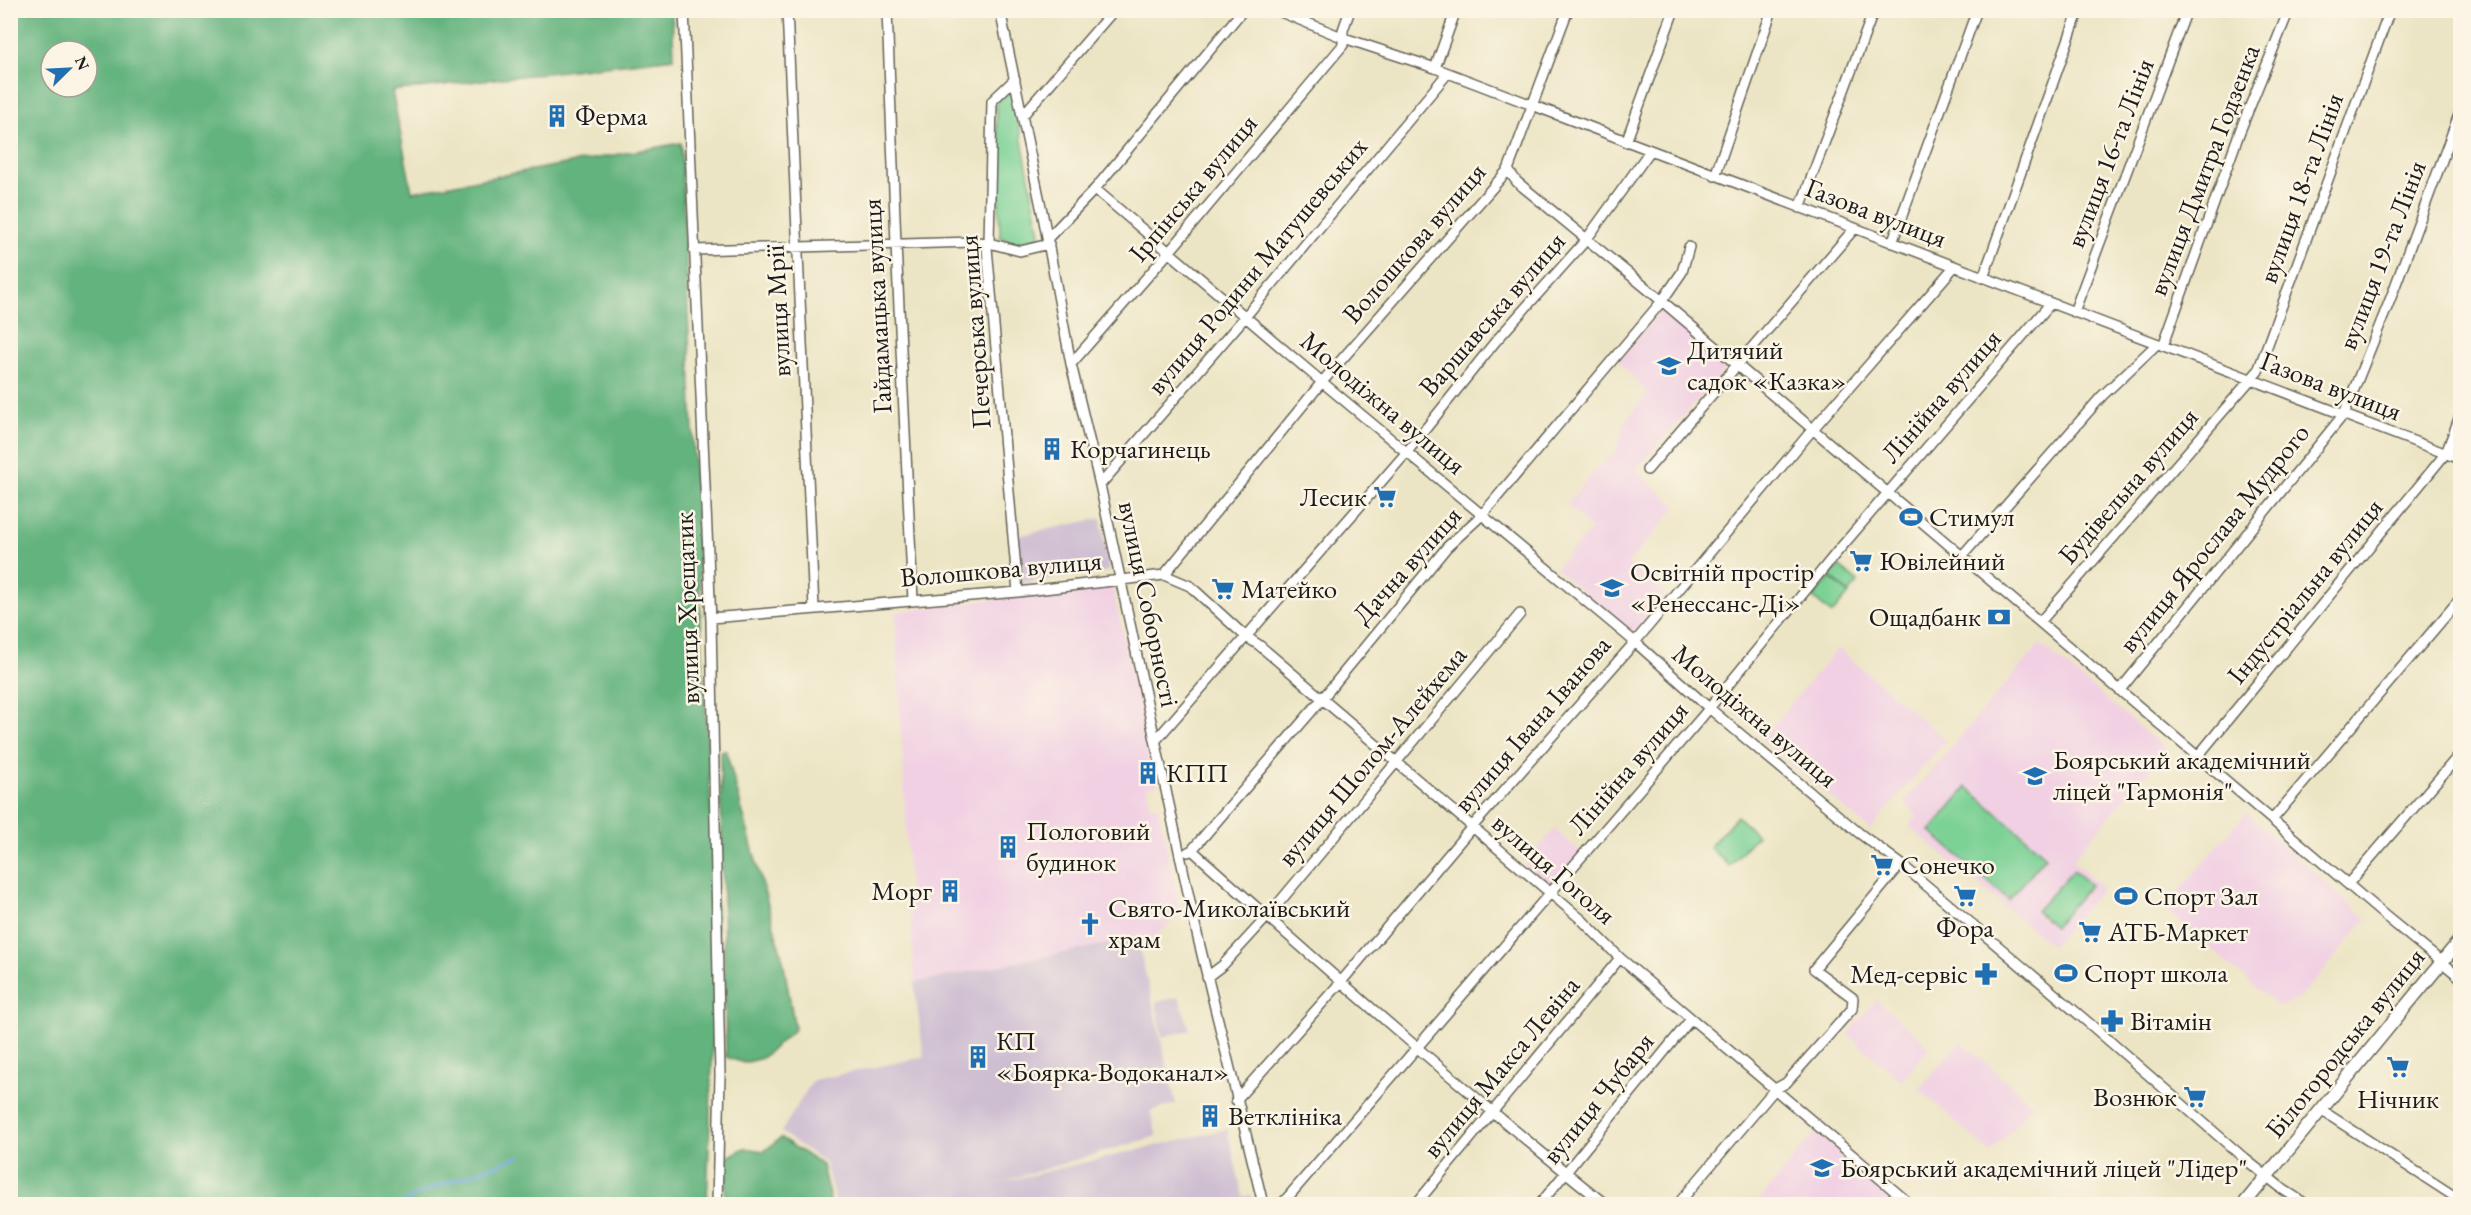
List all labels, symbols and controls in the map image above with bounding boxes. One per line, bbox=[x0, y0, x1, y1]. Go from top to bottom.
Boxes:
north arrow bbox=[39, 39, 99, 99]
street label: вулиця Дмитра Годзенка bbox=[2139, 39, 2268, 300]
text: N bbox=[70, 53, 94, 73]
street label: вулиця 16-та Лінія bbox=[2057, 53, 2162, 252]
street label: вулиця 18-та Лінія bbox=[2250, 88, 2351, 288]
place label: Ферма bbox=[575, 98, 648, 133]
building icon: Ферма bbox=[544, 103, 570, 129]
street label: Ірпінська вулиця bbox=[1121, 106, 1265, 269]
street label: вулиця Родини Матушевських bbox=[1139, 130, 1375, 402]
street label: Волошкова вулиця bbox=[1334, 155, 1493, 330]
street label: вулиця 19-та Лінія bbox=[2329, 155, 2434, 354]
street label: Газова вулиця bbox=[1801, 170, 1952, 255]
street label: Гайдамацька вулиця bbox=[853, 198, 900, 414]
street label: Варшавська вулиця bbox=[1411, 224, 1573, 403]
street label: Печерська вулиця bbox=[950, 234, 999, 430]
street label: вулиця Мрії bbox=[756, 243, 798, 378]
street label: Лінійна вулиця bbox=[1873, 321, 2008, 470]
street label: Молодіжна вулиця bbox=[1293, 323, 1473, 482]
place label: Дитячий садок «Казка» bbox=[1687, 332, 1846, 398]
street label: Газова вулиця bbox=[2256, 343, 2407, 428]
school or university icon: Дитячий садок «Казка» bbox=[1656, 353, 1682, 379]
street label: Будівельна вулиця bbox=[2050, 400, 2205, 571]
street label: вулиця Ярослава Мудрого bbox=[2110, 416, 2317, 659]
place label: Корчагинець bbox=[1070, 431, 1211, 466]
building icon: Корчагинець bbox=[1039, 436, 1065, 462]
place label: Лесик bbox=[1300, 479, 1367, 514]
supermarket icon: Лесик bbox=[1372, 484, 1398, 510]
street label: Індустріальна вулиця bbox=[2219, 491, 2390, 691]
street label: вулиця Соборності bbox=[1111, 498, 1188, 710]
street label: Дачна вулиця bbox=[1344, 498, 1469, 631]
place label: Стимул bbox=[1929, 499, 2015, 534]
sports icon: Стимул bbox=[1898, 504, 1924, 530]
street label: вулиця Хрещатик bbox=[666, 511, 707, 705]
street label: Волошкова вулиця bbox=[899, 542, 1103, 595]
place label: Ювілейний bbox=[1879, 543, 2005, 578]
supermarket icon: Ювілейний bbox=[1848, 548, 1874, 574]
place label: Освітній простір «Ренессанс-Ді» bbox=[1630, 554, 1814, 620]
place label: Матейко bbox=[1241, 571, 1337, 606]
school or university icon: Освітній простір «Ренессанс-Ді» bbox=[1599, 575, 1625, 601]
supermarket icon: Матейко bbox=[1210, 576, 1236, 602]
place label: Ощадбанк bbox=[1869, 599, 1981, 634]
bank icon: Ощадбанк bbox=[1986, 604, 2012, 630]
street label: вулиця Івана Іванова bbox=[1445, 628, 1618, 819]
street label: Молодіжна вулиця bbox=[1665, 636, 1845, 795]
street label: вулиця Шолом-Алейхема bbox=[1269, 638, 1474, 873]
street label: Лінійна вулиця bbox=[1560, 693, 1695, 842]
place label: Боярський академічний ліцей "Гармонія" bbox=[2053, 742, 2311, 808]
place label: КПП bbox=[1166, 755, 1229, 790]
building icon: КПП bbox=[1135, 760, 1161, 786]
school or university icon: Боярський академічний ліцей "Гармонія" bbox=[2022, 763, 2048, 789]
street label: вулиця Гоголя bbox=[1485, 805, 1624, 932]
place label: Пологовий будинок bbox=[1026, 813, 1150, 879]
building icon: Пологовий будинок bbox=[995, 834, 1021, 860]
place label: Сонечко bbox=[1900, 847, 1995, 882]
supermarket icon: Сонечко bbox=[1869, 852, 1895, 878]
place label: Морг bbox=[871, 873, 932, 908]
building icon: Морг bbox=[937, 878, 963, 904]
place label: Спорт Зал bbox=[2144, 878, 2258, 913]
supermarket icon: Фора bbox=[1952, 883, 1978, 909]
sports icon: Спорт Зал bbox=[2113, 883, 2139, 909]
place label: Свято-Миколаївський храм bbox=[1108, 890, 1350, 956]
place label: Фора bbox=[1936, 910, 1994, 945]
church icon: Свято-Миколаївський храм bbox=[1077, 911, 1103, 937]
place label: АТБ-Маркет bbox=[2107, 914, 2248, 949]
supermarket icon: АТБ-Маркет bbox=[2077, 919, 2103, 945]
street label: Білогородська вулиця bbox=[2257, 940, 2432, 1145]
place label: Спорт школа bbox=[2084, 955, 2228, 990]
place label: Мед-сервіс bbox=[1850, 956, 1968, 991]
sports icon: Спорт школа bbox=[2053, 960, 2079, 986]
pharmacy icon: Мед-сервіс bbox=[1973, 961, 1999, 987]
street label: вулиця Макса Левіна bbox=[1414, 968, 1587, 1165]
place label: Вітамін bbox=[2130, 1003, 2212, 1038]
pharmacy icon: Вітамін bbox=[2099, 1008, 2125, 1034]
place label: КП «Боярка-Водоканал» bbox=[996, 1023, 1229, 1089]
street label: вулиця Чубаря bbox=[1534, 1025, 1661, 1171]
building icon: КП «Боярка-Водоканал» bbox=[965, 1044, 991, 1070]
supermarket icon: Нічник bbox=[2385, 1054, 2411, 1080]
place label: Вознюк bbox=[2093, 1079, 2177, 1114]
place label: Нічник bbox=[2357, 1081, 2439, 1116]
supermarket icon: Вознюк bbox=[2182, 1084, 2208, 1110]
place label: Ветклініка bbox=[1228, 1098, 1342, 1133]
building icon: Ветклініка bbox=[1197, 1103, 1223, 1129]
place label: Боярський академічний ліцей "Лідер" bbox=[1840, 1150, 2247, 1185]
school or university icon: Боярський академічний ліцей "Лідер" bbox=[1809, 1155, 1835, 1181]

